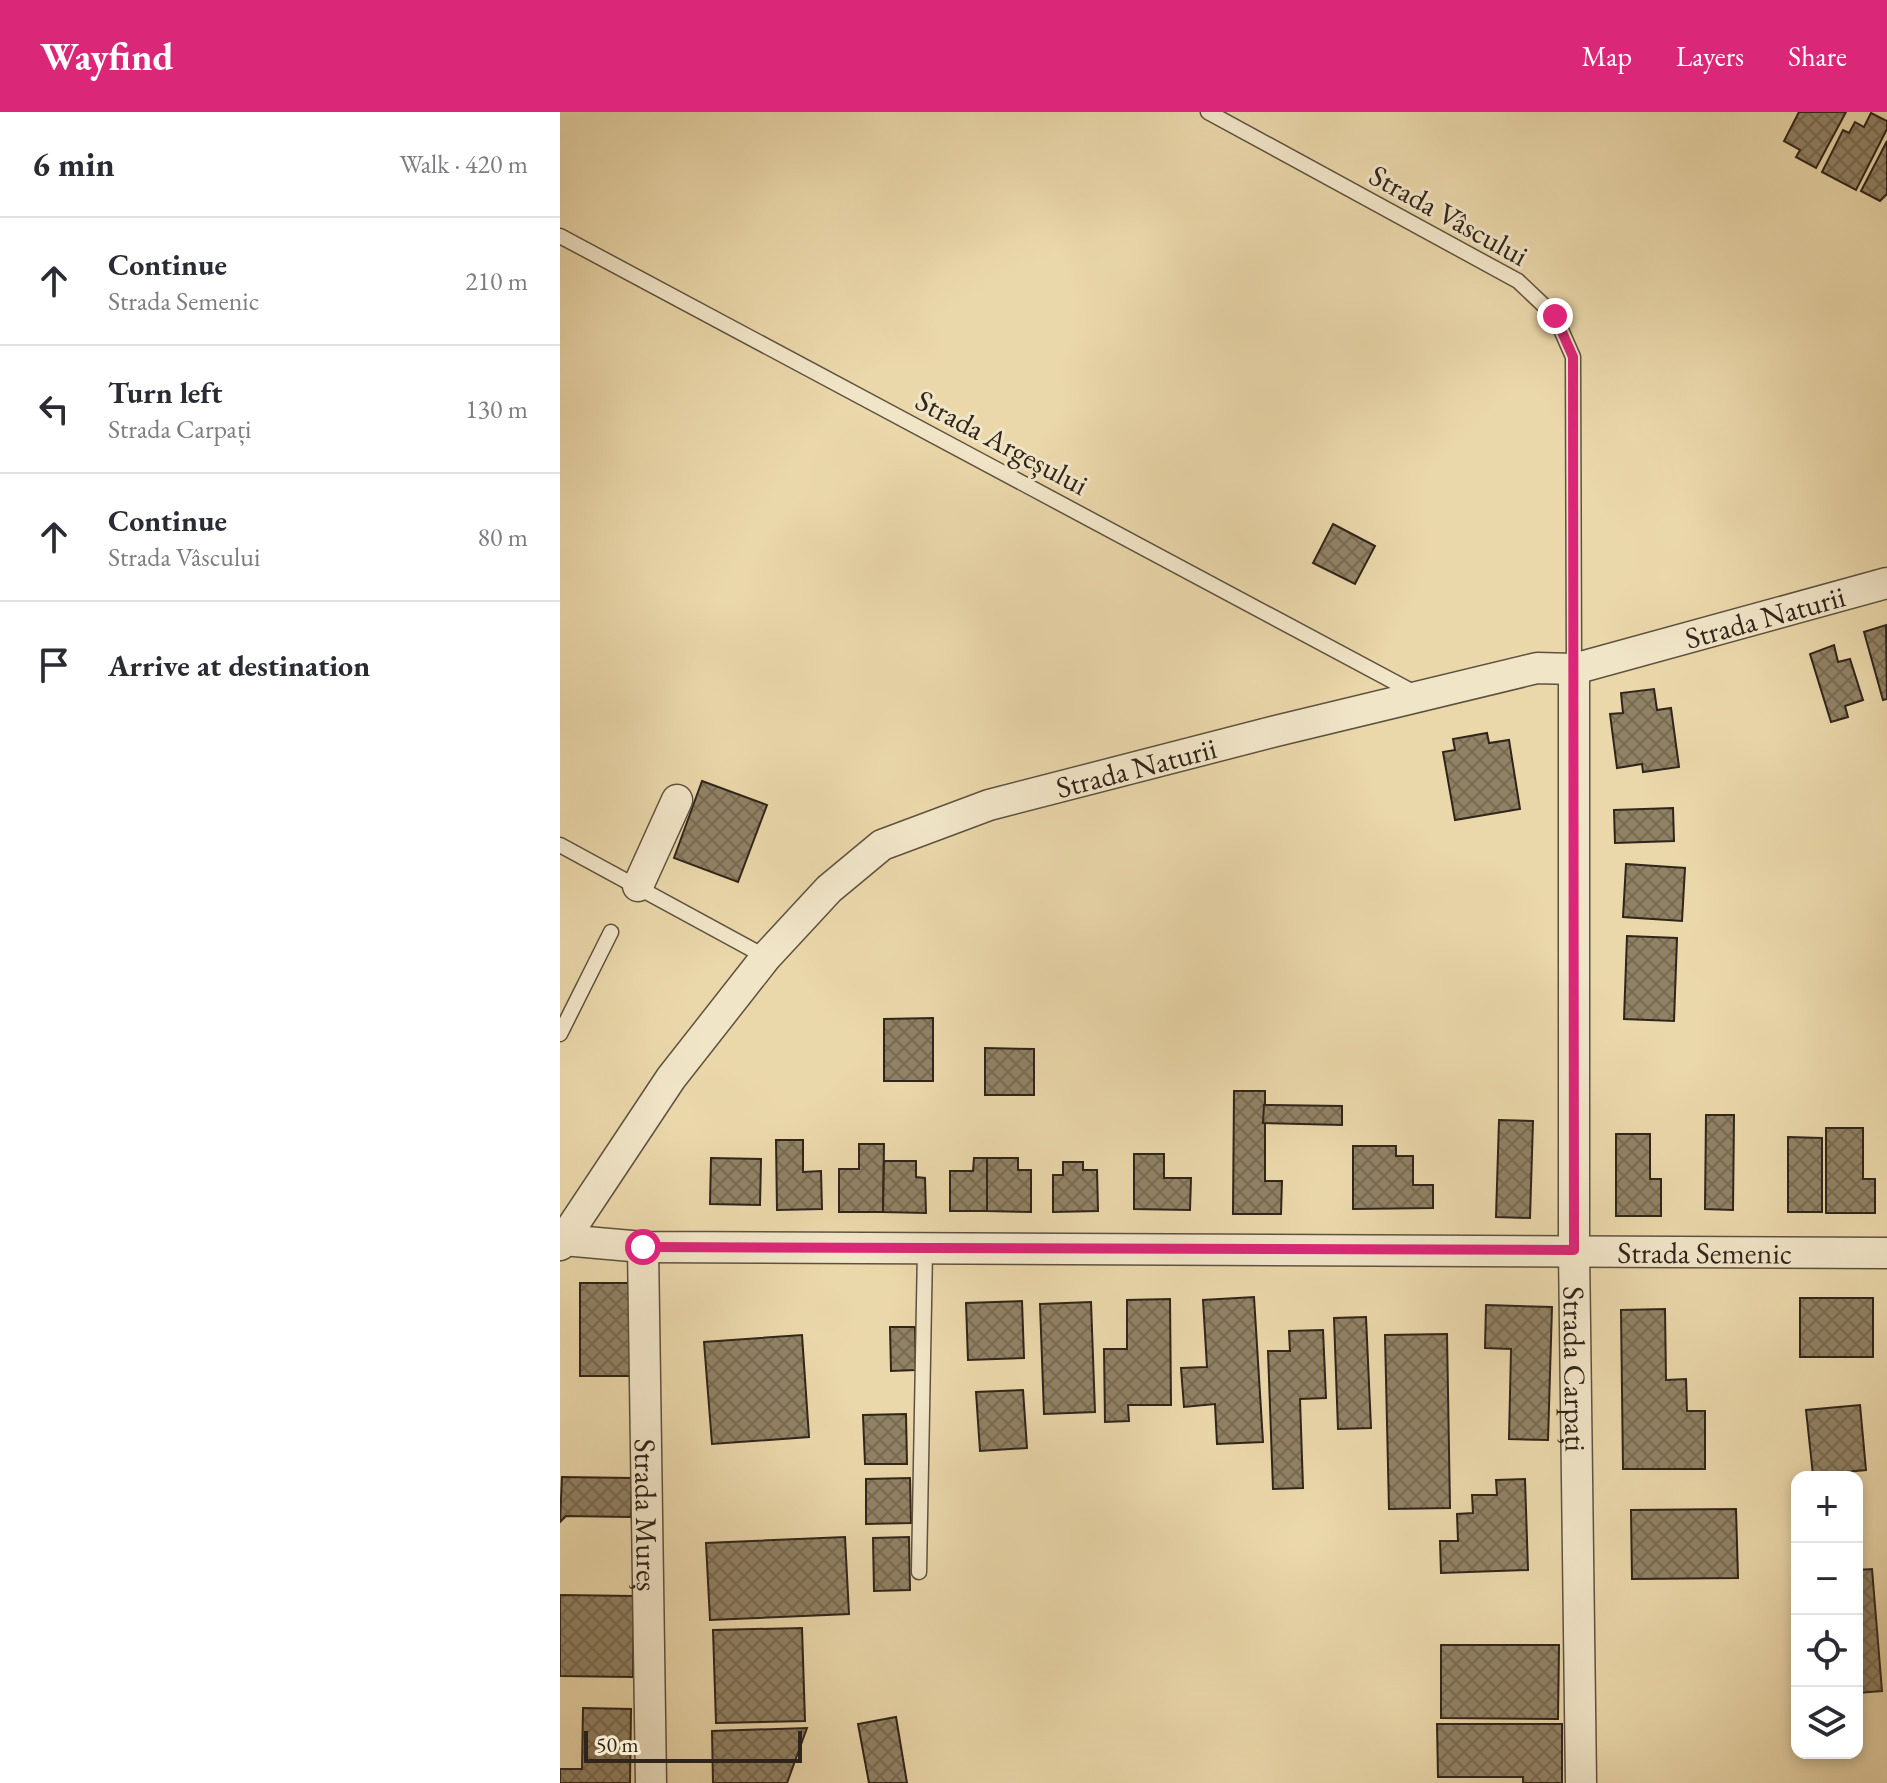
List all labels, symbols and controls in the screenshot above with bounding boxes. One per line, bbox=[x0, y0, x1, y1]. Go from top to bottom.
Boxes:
text: Wayfind bbox=[40, 32, 174, 81]
text: Map bbox=[1582, 38, 1632, 74]
text: Layers bbox=[1676, 38, 1744, 74]
text: Share bbox=[1788, 38, 1847, 74]
text: 6 min bbox=[32, 142, 115, 186]
text: Walk · 420 m bbox=[400, 147, 528, 181]
street label: Strada Vâscului bbox=[1363, 155, 1535, 275]
text: Continue bbox=[108, 245, 227, 284]
icon: ahead bbox=[32, 259, 76, 303]
text: 210 m bbox=[465, 264, 528, 298]
text: Strada Semenic bbox=[108, 284, 259, 318]
route end bbox=[1537, 298, 1573, 334]
text: Turn left bbox=[108, 373, 222, 412]
street label: Strada Argeșului bbox=[909, 380, 1095, 504]
icon: left bbox=[32, 387, 76, 431]
text: 130 m bbox=[465, 392, 528, 426]
text: Strada Carpați bbox=[108, 412, 251, 446]
text: Continue bbox=[108, 501, 227, 540]
icon: ahead bbox=[32, 515, 76, 559]
text: 80 m bbox=[478, 520, 528, 554]
text: Strada Vâscului bbox=[108, 540, 260, 574]
street label: Strada Naturii bbox=[1680, 576, 1849, 657]
icon: arrive bbox=[32, 643, 76, 687]
text: Arrive at destination bbox=[108, 646, 370, 685]
street label: Strada Naturii bbox=[1052, 728, 1220, 806]
route start bbox=[625, 1229, 661, 1265]
street label: Strada Semenic bbox=[1617, 1232, 1792, 1272]
street label: Strada Carpați bbox=[1555, 1286, 1596, 1452]
street label: Strada Mureș bbox=[626, 1438, 668, 1592]
map controls bbox=[1791, 1471, 1863, 1759]
button: + bbox=[1791, 1471, 1863, 1543]
button: − bbox=[1791, 1543, 1863, 1615]
button: locate bbox=[1791, 1615, 1863, 1687]
button: layers bbox=[1791, 1687, 1863, 1759]
scale bar bbox=[584, 1727, 802, 1763]
text: 50 m bbox=[596, 1730, 639, 1759]

